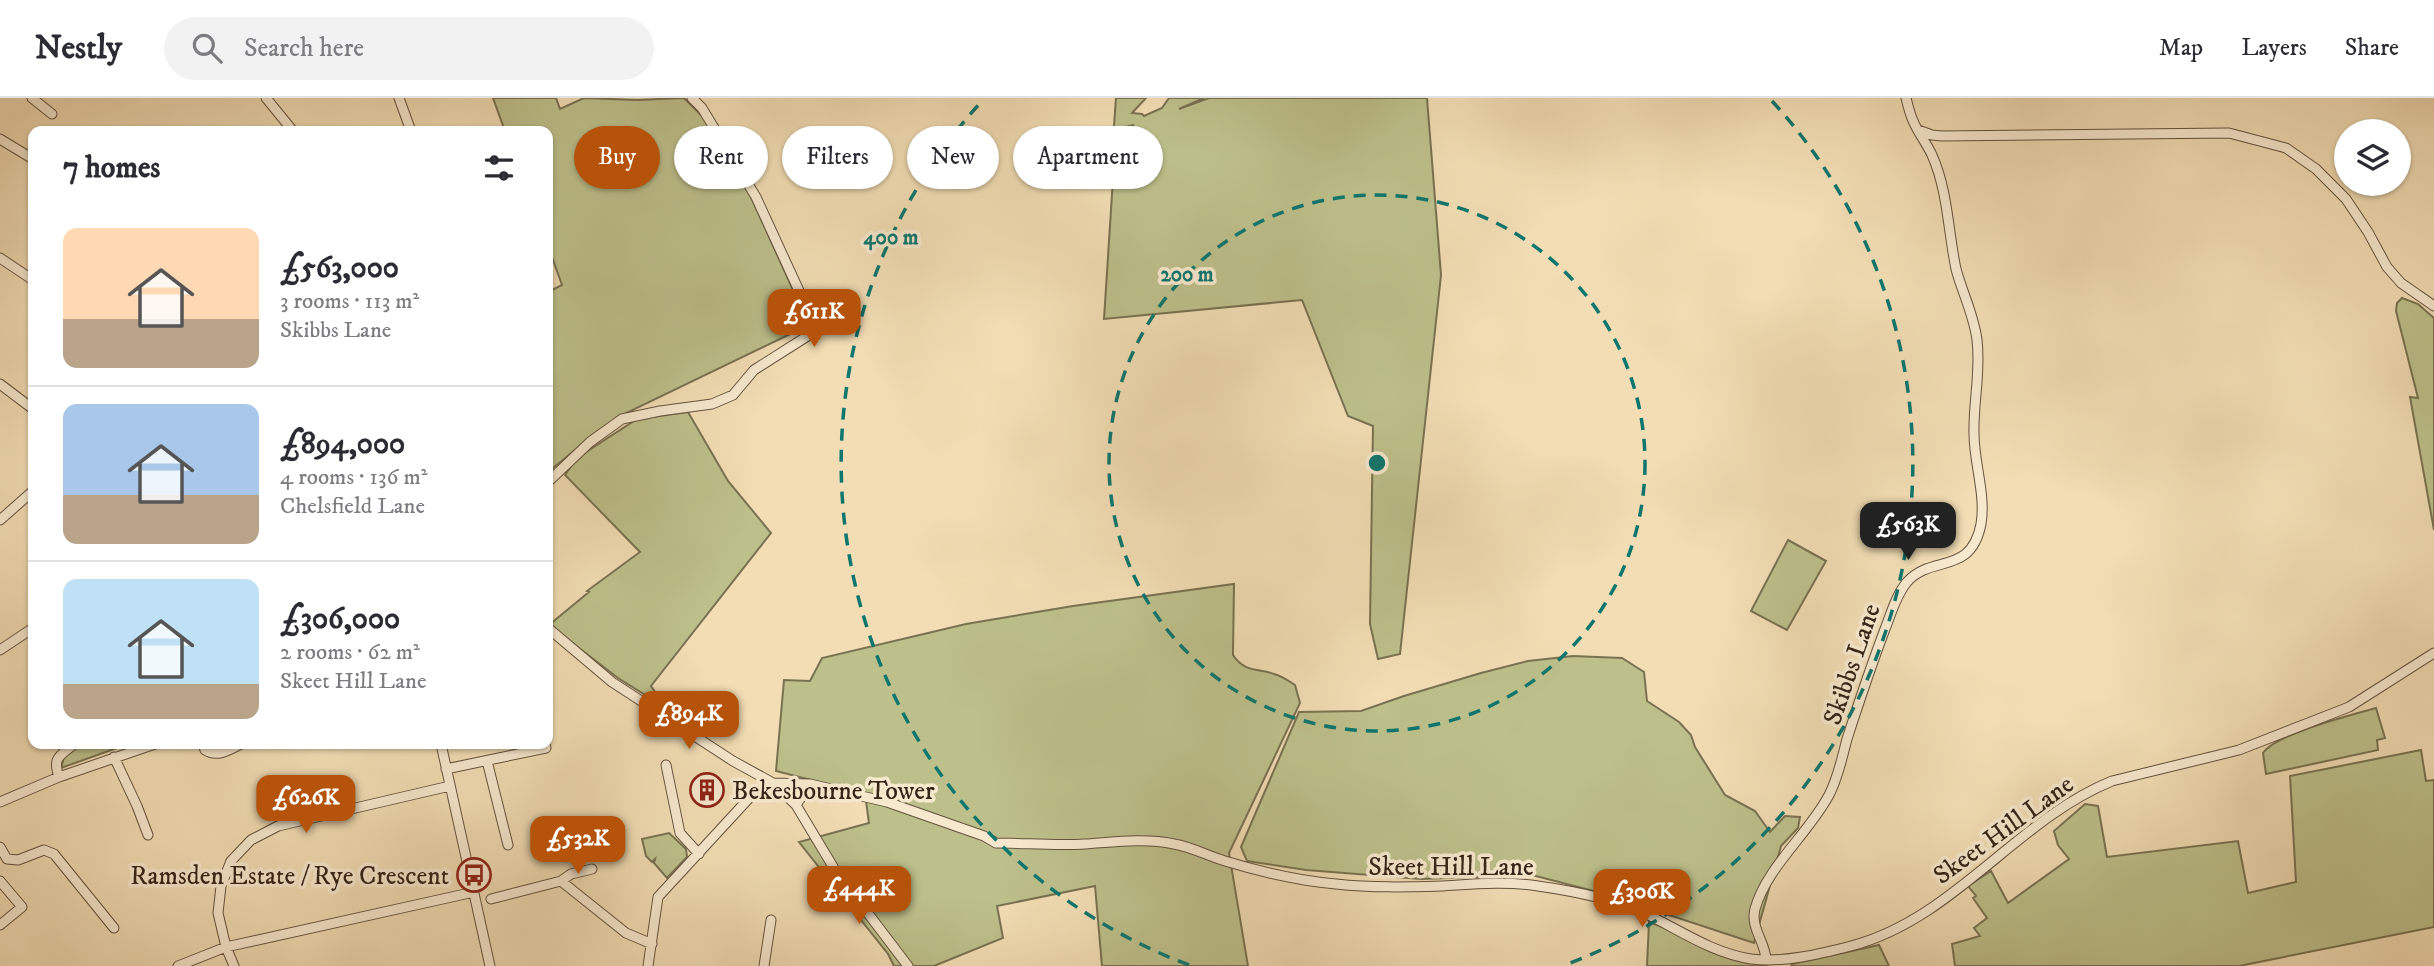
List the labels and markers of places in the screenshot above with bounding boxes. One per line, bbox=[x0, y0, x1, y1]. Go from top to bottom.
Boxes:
pin: £611K bbox=[765, 289, 863, 349]
centre of rings bbox=[1365, 451, 1389, 475]
pin: £563K bbox=[1859, 503, 1957, 562]
pin: £894K bbox=[640, 692, 738, 751]
building icon: Bekesbourne Tower bbox=[688, 771, 726, 809]
place label: Bekesbourne Tower bbox=[732, 775, 935, 808]
pin: £626K bbox=[257, 776, 355, 835]
pin: £532K bbox=[529, 816, 627, 876]
bus stop icon: Ramsden Estate / Rye Crescent bbox=[455, 856, 493, 894]
place label: Ramsden Estate / Rye Crescent bbox=[130, 860, 449, 893]
pin: £444K bbox=[810, 866, 908, 926]
pin: £306K bbox=[1593, 870, 1691, 929]

